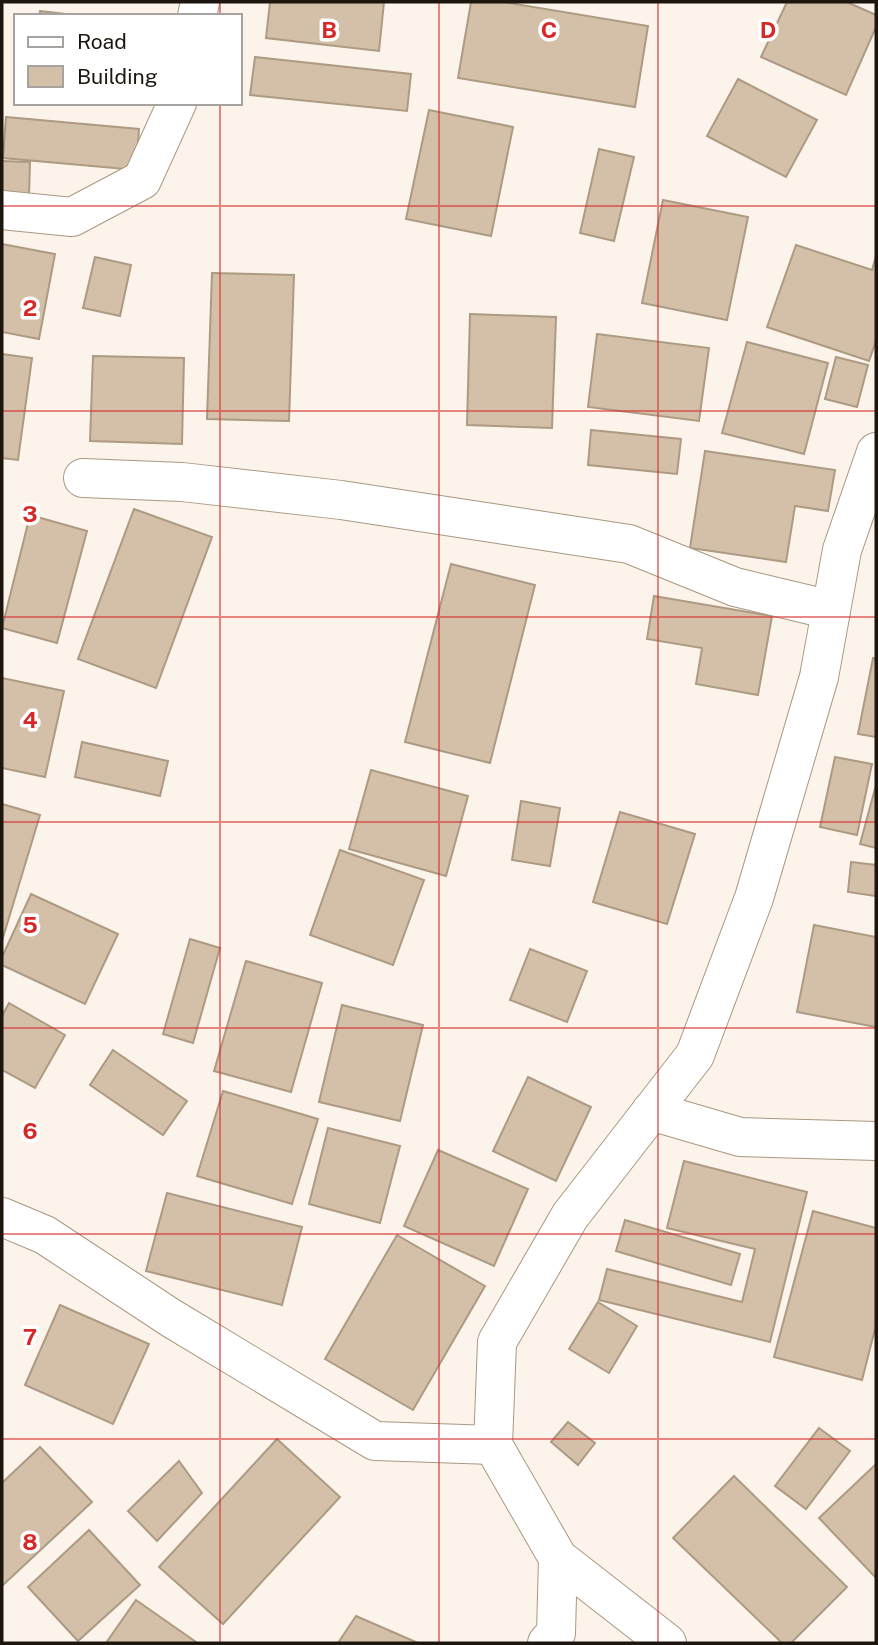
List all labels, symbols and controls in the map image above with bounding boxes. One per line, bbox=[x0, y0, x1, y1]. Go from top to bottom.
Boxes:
legend bbox=[14, 14, 242, 105]
text: B bbox=[321, 16, 337, 43]
text: C bbox=[541, 16, 557, 43]
text: D bbox=[760, 16, 776, 43]
text: Road bbox=[77, 29, 127, 54]
text: Building bbox=[77, 64, 158, 89]
text: 2 bbox=[23, 294, 37, 321]
text: 3 bbox=[22, 500, 38, 527]
text: 4 bbox=[22, 706, 38, 733]
text: 5 bbox=[22, 911, 38, 938]
text: 6 bbox=[22, 1117, 38, 1144]
text: 7 bbox=[23, 1323, 37, 1350]
text: 8 bbox=[22, 1528, 38, 1555]

